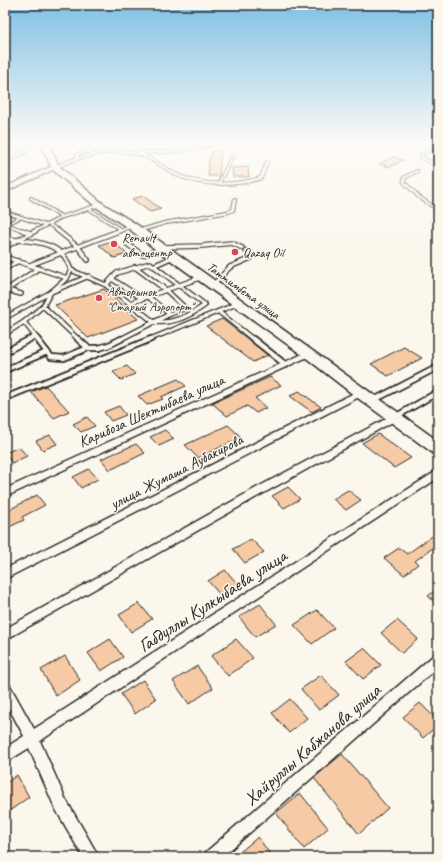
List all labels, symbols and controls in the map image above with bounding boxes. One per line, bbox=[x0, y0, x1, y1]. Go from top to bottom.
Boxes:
place label: Renault автоцентр bbox=[122, 230, 173, 261]
marker: Renault автоцентр bbox=[109, 239, 119, 249]
place label: Qazaq Oil bbox=[243, 245, 286, 261]
marker: Qazaq Oil bbox=[230, 247, 240, 257]
street label: Таттимбета улица bbox=[204, 259, 284, 324]
place label: Авторынок "Старый Аэропорт" bbox=[107, 284, 197, 315]
marker: Авторынок "Старый Аэропорт" bbox=[94, 293, 104, 303]
street label: Карибоза Шектыбаева улица bbox=[75, 369, 229, 452]
street label: улица Жумаша Аубакирова bbox=[106, 429, 248, 514]
street label: Габдуллы Кулкыбаева улица bbox=[134, 543, 293, 658]
street label: Хайруллы Кабжанова улица bbox=[239, 678, 387, 811]

